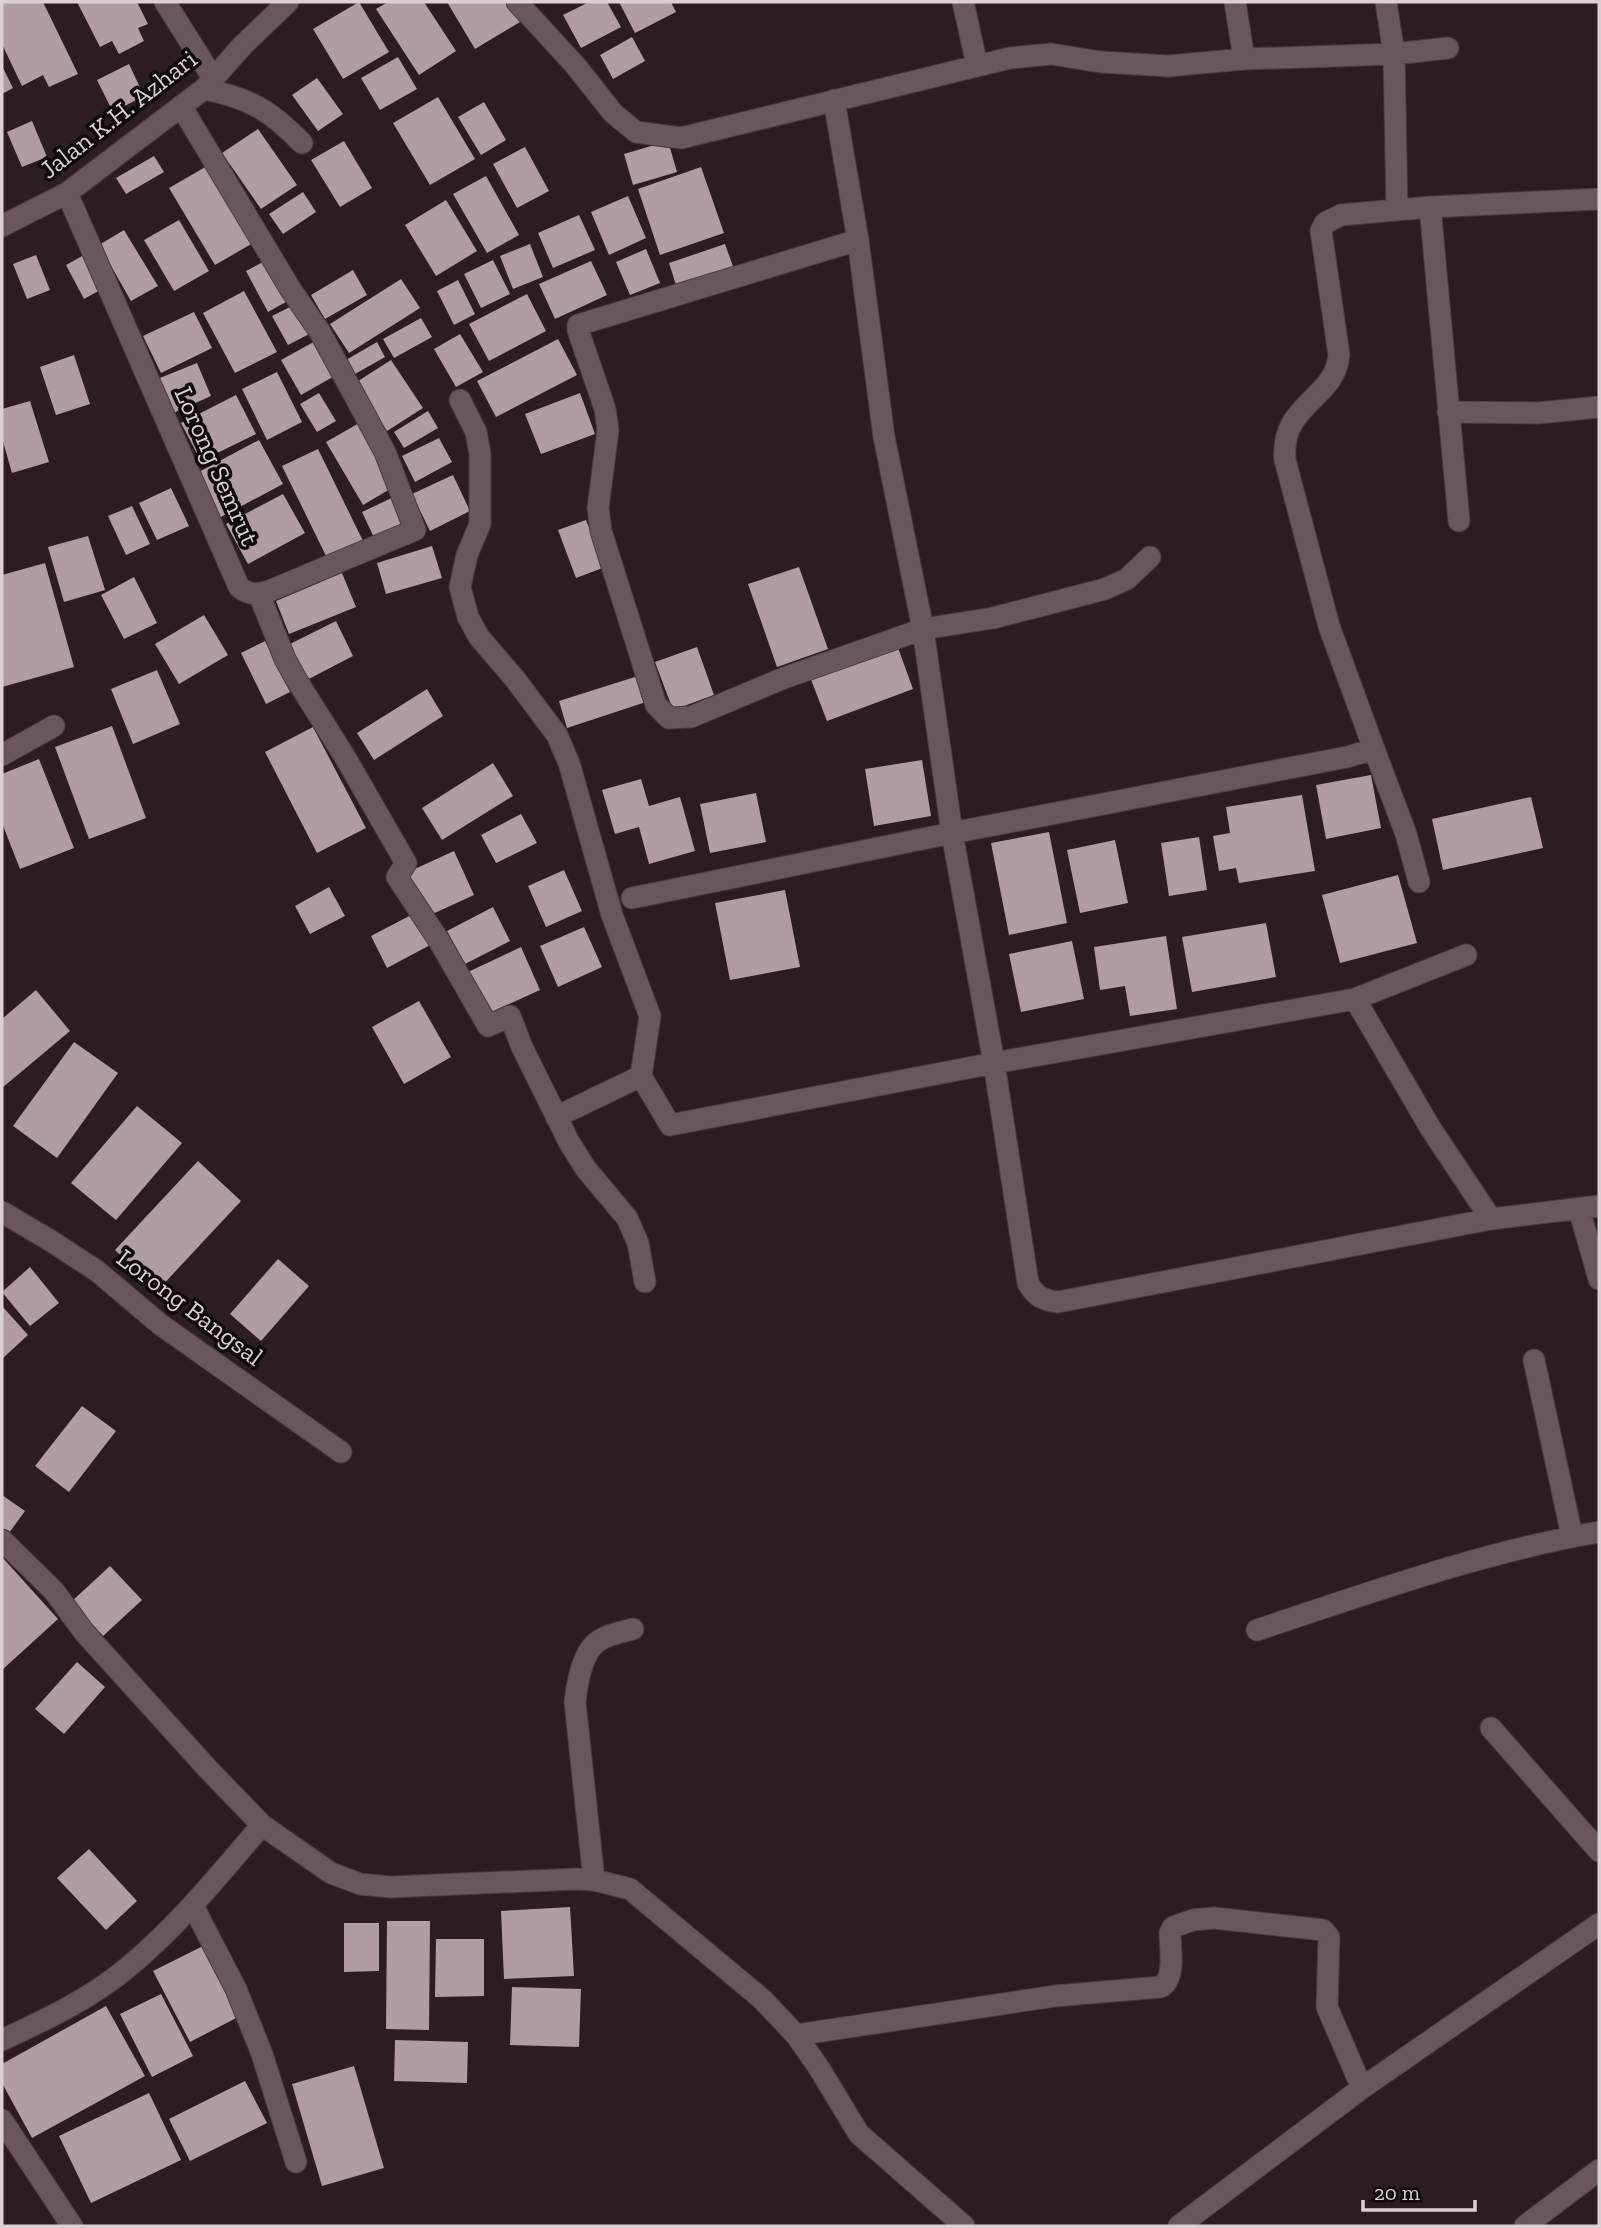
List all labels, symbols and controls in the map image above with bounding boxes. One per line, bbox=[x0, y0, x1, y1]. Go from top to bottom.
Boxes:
street label: Jalan K.H. Azhari bbox=[33, 43, 203, 185]
street label: Lorong Semrut bbox=[168, 382, 266, 551]
street label: Lorong Bangsal bbox=[110, 1242, 270, 1373]
scale bar bbox=[1363, 2168, 1475, 2212]
text: 20 m bbox=[1374, 2180, 1420, 2205]

